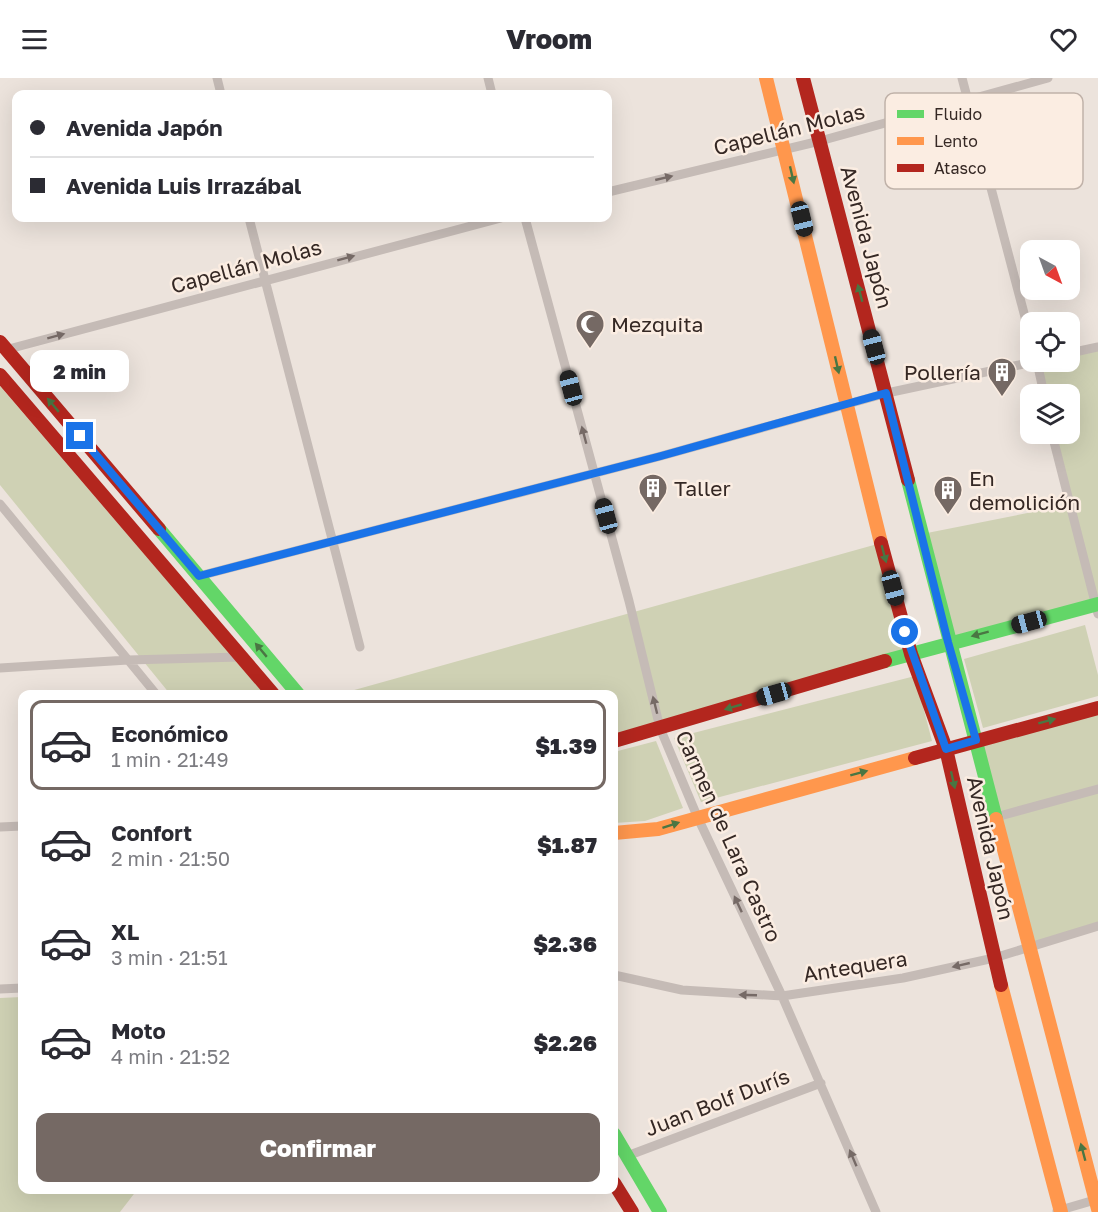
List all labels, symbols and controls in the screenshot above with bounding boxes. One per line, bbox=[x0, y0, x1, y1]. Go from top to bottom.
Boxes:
icon: menu bbox=[18, 23, 51, 56]
text: Vroom bbox=[506, 23, 592, 55]
icon: heart bbox=[1047, 23, 1080, 56]
legend bbox=[885, 93, 1083, 189]
street label: Capellán Molas bbox=[711, 98, 867, 160]
text: Fluido bbox=[934, 104, 982, 124]
text: Avenida Japón bbox=[66, 114, 223, 141]
text: Lento bbox=[934, 131, 978, 151]
text: Atasco bbox=[934, 158, 986, 178]
street label: Avenida Japón bbox=[835, 163, 899, 311]
one-way arrow bbox=[787, 166, 797, 184]
text: Avenida Luis Irrazábal bbox=[66, 172, 301, 199]
one-way arrow bbox=[655, 173, 674, 183]
car bbox=[789, 199, 815, 239]
street label: Capellán Molas bbox=[168, 233, 324, 299]
north arrow bbox=[1020, 240, 1080, 300]
map controls bbox=[1020, 240, 1080, 444]
one-way arrow bbox=[337, 253, 355, 262]
one-way arrow bbox=[855, 284, 864, 302]
mosque icon: Mezquita bbox=[574, 308, 606, 350]
place label: Mezquita bbox=[611, 311, 703, 337]
button: locate bbox=[1020, 312, 1080, 372]
car bbox=[861, 327, 887, 367]
one-way arrow bbox=[47, 331, 65, 340]
callout: 2 min bbox=[31, 349, 130, 391]
one-way arrow bbox=[833, 356, 843, 374]
building icon: Pollería bbox=[986, 356, 1018, 398]
text: 2 min bbox=[53, 359, 106, 383]
place label: Pollería bbox=[904, 359, 981, 385]
car bbox=[558, 368, 584, 408]
button: layers bbox=[1020, 384, 1080, 444]
one-way arrow bbox=[47, 397, 60, 413]
route end bbox=[66, 422, 93, 449]
one-way arrow bbox=[579, 426, 588, 444]
place label: En demolición bbox=[969, 465, 1080, 515]
building icon: Taller bbox=[637, 472, 669, 514]
building icon: En demolición bbox=[932, 474, 964, 516]
place label: Taller bbox=[674, 475, 731, 501]
car bbox=[593, 496, 619, 536]
one-way arrow bbox=[880, 545, 889, 563]
car bbox=[880, 568, 906, 608]
car bbox=[1009, 609, 1049, 635]
route start bbox=[891, 618, 918, 645]
one-way arrow bbox=[971, 630, 990, 640]
one-way arrow bbox=[254, 642, 267, 658]
car bbox=[754, 680, 794, 708]
one-way arrow bbox=[649, 696, 659, 714]
one-way arrow bbox=[724, 703, 742, 712]
one-way arrow bbox=[1038, 716, 1056, 726]
icon: car bbox=[39, 718, 93, 772]
text: Económico bbox=[111, 720, 228, 747]
street label: Carmen de Lara Castro bbox=[671, 726, 787, 946]
text: $1.39 bbox=[535, 732, 597, 759]
text: 1 min · 21:49 bbox=[111, 747, 229, 771]
one-way arrow bbox=[850, 768, 868, 777]
one-way arrow bbox=[949, 771, 959, 790]
street label: Avenida Japón bbox=[962, 774, 1020, 922]
icon: car bbox=[39, 817, 93, 871]
text: Confort bbox=[111, 819, 192, 846]
one-way arrow bbox=[662, 820, 680, 829]
text: $1.87 bbox=[537, 831, 597, 858]
text: 2 min · 21:50 bbox=[111, 846, 230, 870]
one-way arrow bbox=[734, 895, 743, 912]
icon: car bbox=[39, 916, 93, 970]
text: XL bbox=[111, 918, 139, 945]
text: $2.36 bbox=[533, 930, 597, 957]
text: 3 min · 21:51 bbox=[111, 945, 228, 969]
street label: Antequera bbox=[801, 945, 909, 987]
one-way arrow bbox=[951, 961, 970, 970]
one-way arrow bbox=[738, 990, 757, 1000]
icon: car bbox=[39, 1015, 93, 1069]
text: Moto bbox=[111, 1017, 166, 1044]
text: $2.26 bbox=[533, 1029, 597, 1056]
text: 4 min · 21:52 bbox=[111, 1044, 230, 1068]
street label: Juan Bolf Durís bbox=[641, 1063, 793, 1141]
button: Confirmar bbox=[36, 1113, 600, 1182]
one-way arrow bbox=[1078, 1143, 1087, 1161]
one-way arrow bbox=[848, 1149, 858, 1167]

